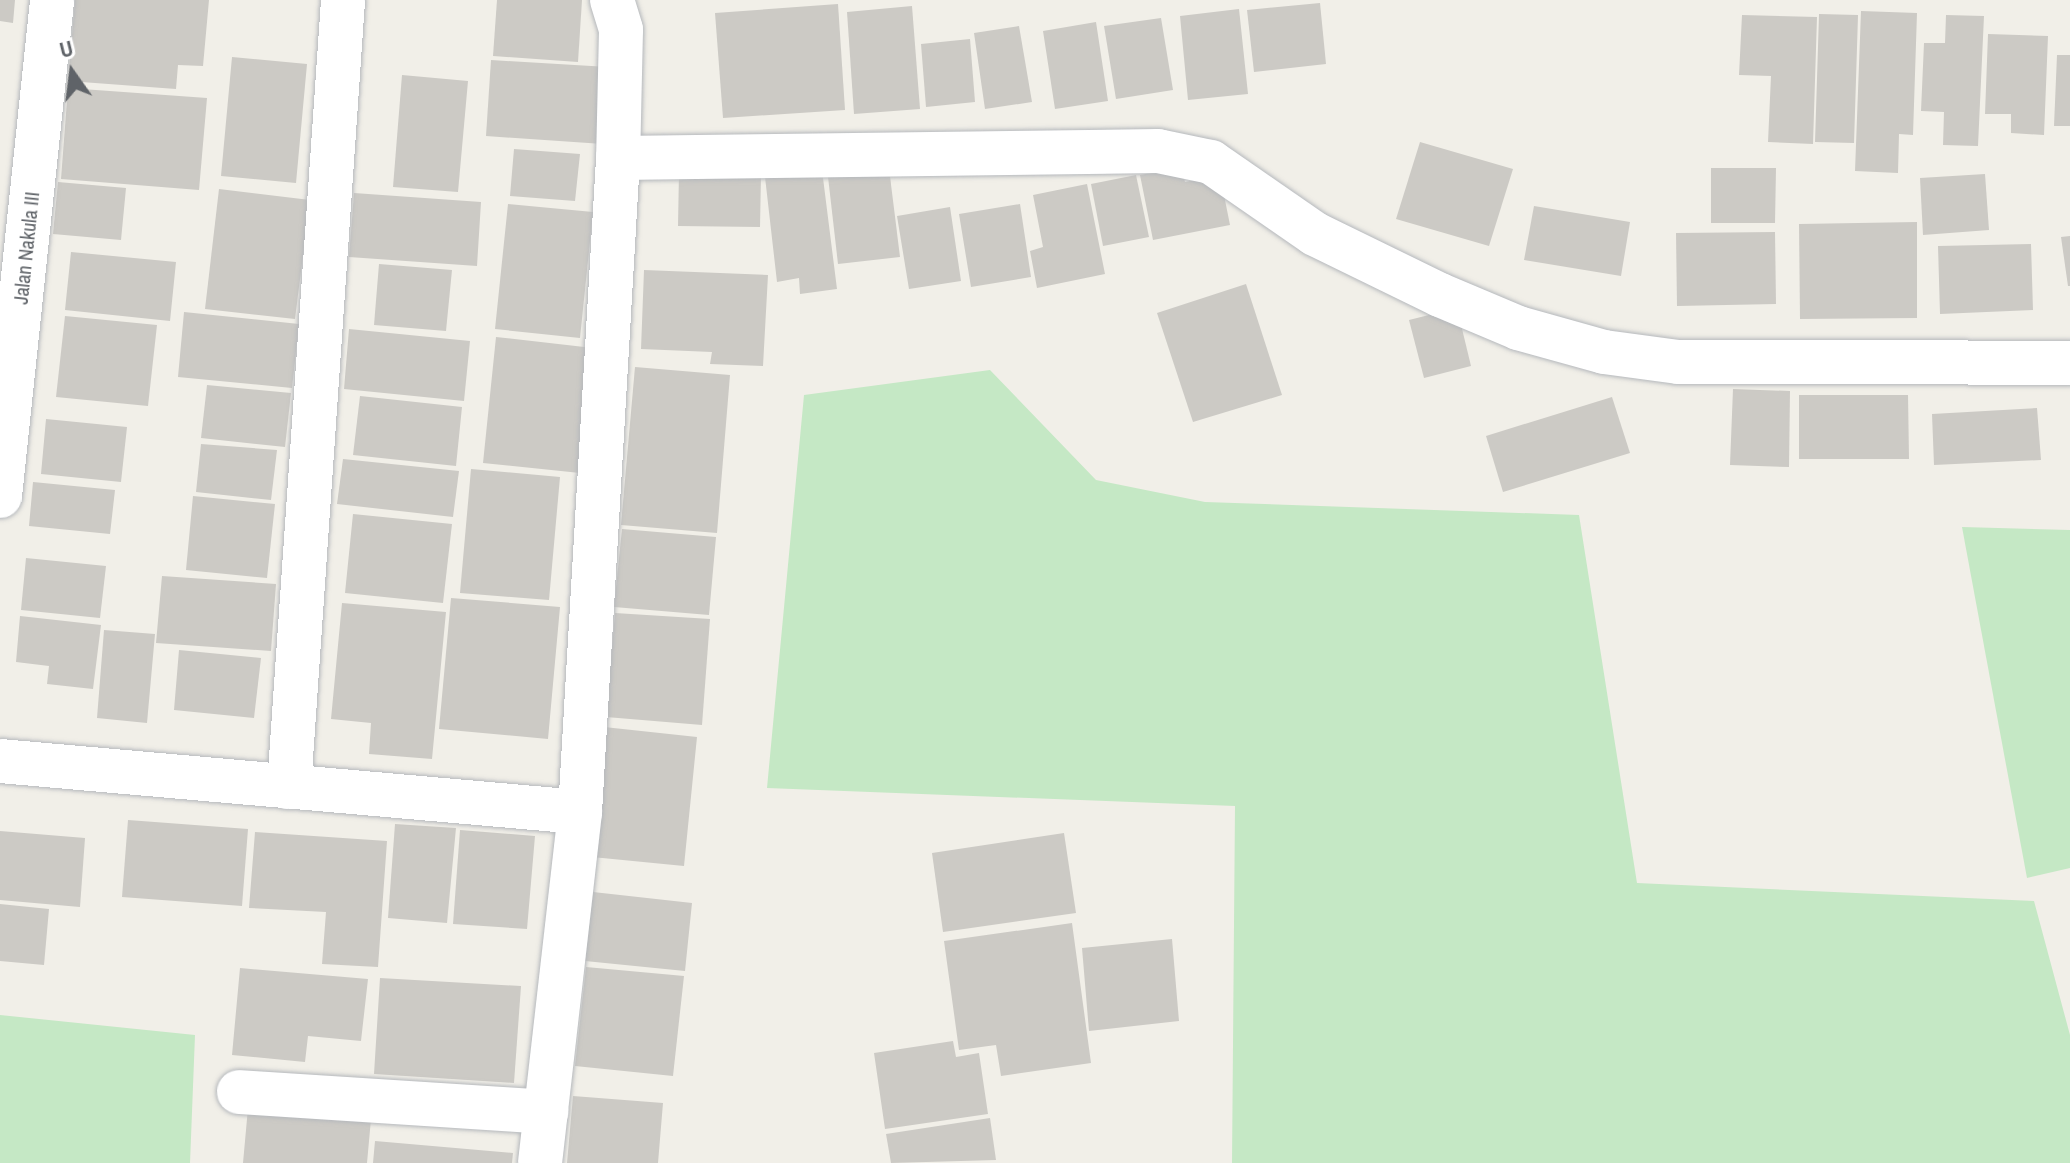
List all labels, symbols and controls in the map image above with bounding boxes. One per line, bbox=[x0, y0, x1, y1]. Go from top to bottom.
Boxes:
north arrow bbox=[32, 32, 112, 112]
text: U bbox=[56, 33, 76, 65]
street label: Jalan Nakula III bbox=[8, 191, 44, 305]

